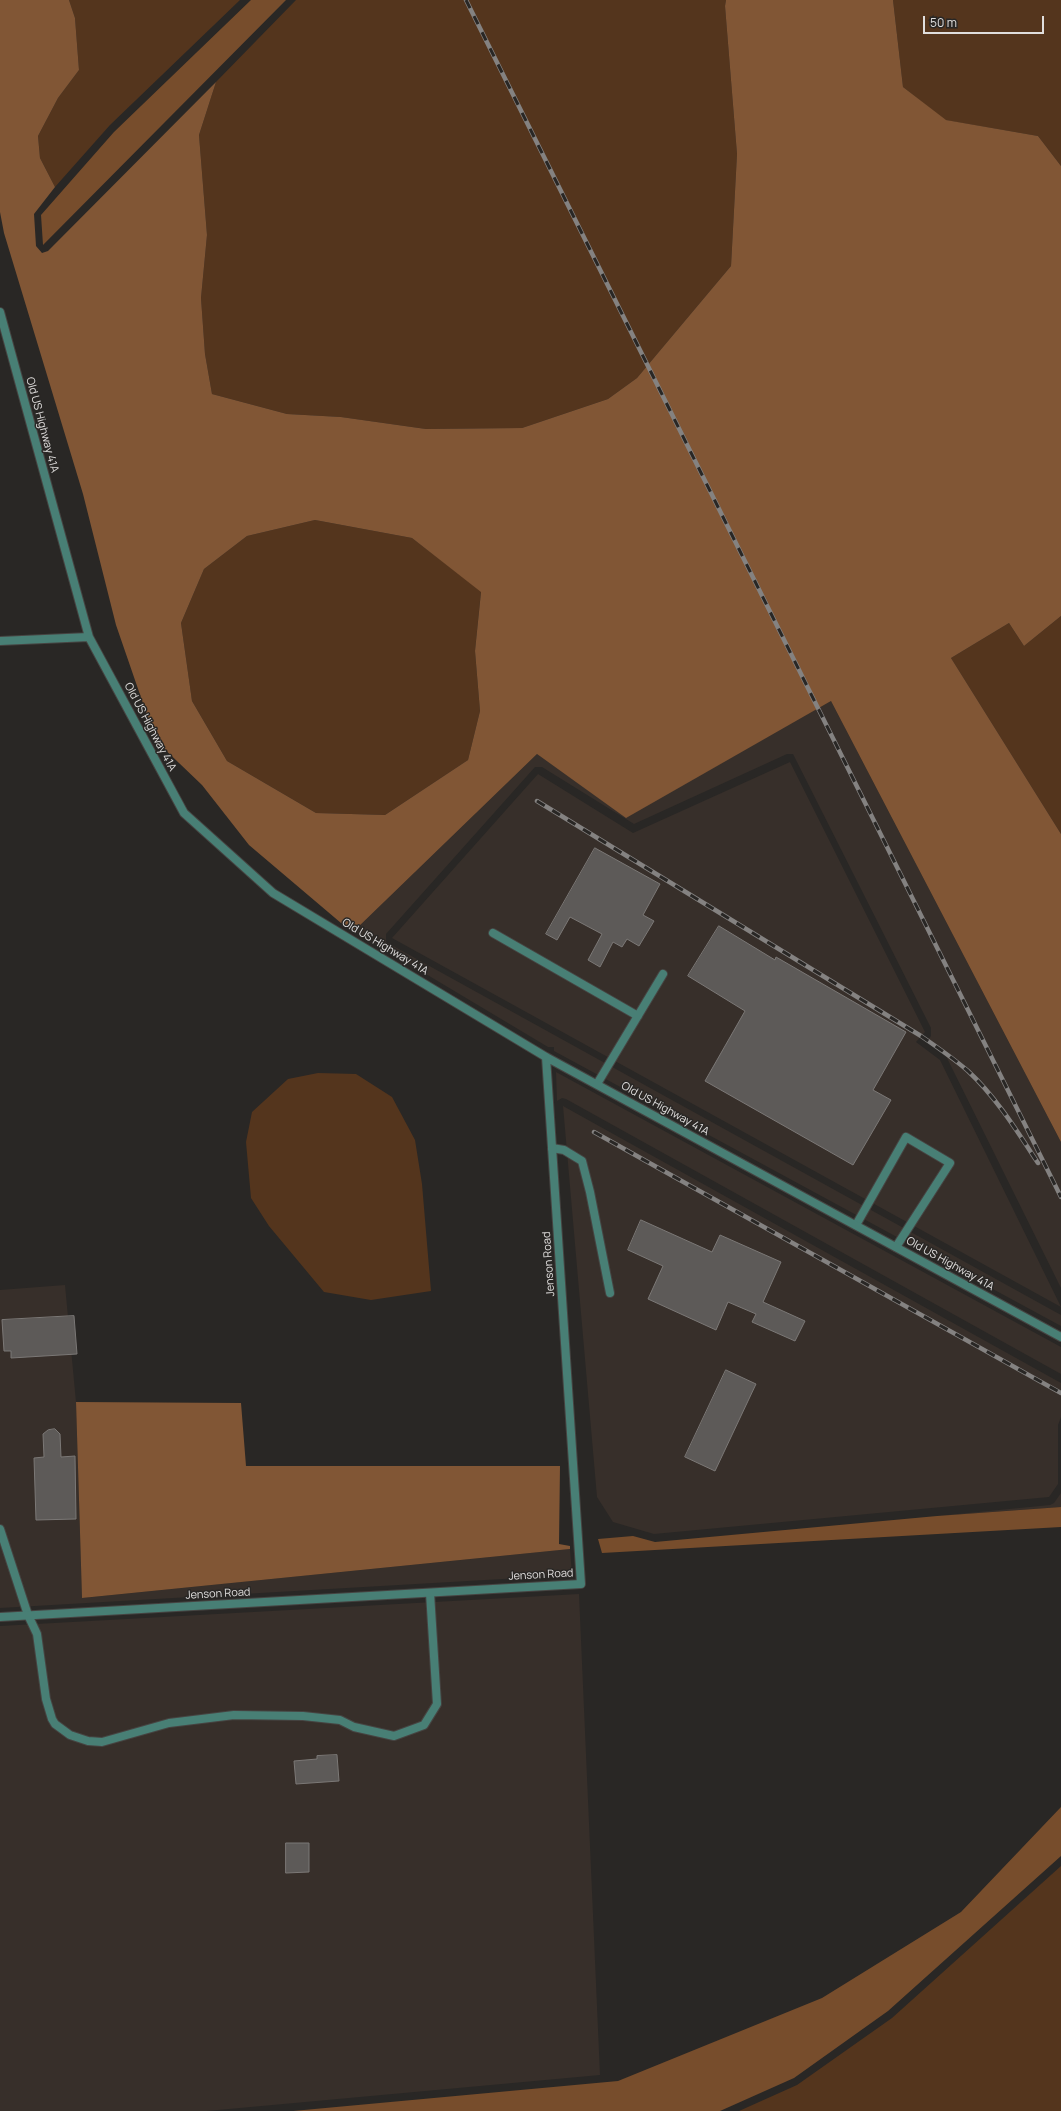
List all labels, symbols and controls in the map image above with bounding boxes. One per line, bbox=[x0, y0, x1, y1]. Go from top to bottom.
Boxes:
scale bar bbox=[925, 8, 1046, 34]
text: 50 m bbox=[930, 14, 957, 31]
street label: Old US Highway 41A bbox=[23, 376, 61, 474]
street label: Old US Highway 41A bbox=[121, 680, 179, 774]
street label: Old US Highway 41A bbox=[339, 916, 431, 978]
street label: Old US Highway 41A bbox=[619, 1079, 711, 1139]
street label: Jenson Road bbox=[540, 1231, 558, 1297]
street label: Old US Highway 41A bbox=[904, 1234, 996, 1294]
street label: Jenson Road bbox=[508, 1567, 574, 1583]
street label: Jenson Road bbox=[185, 1586, 251, 1602]

